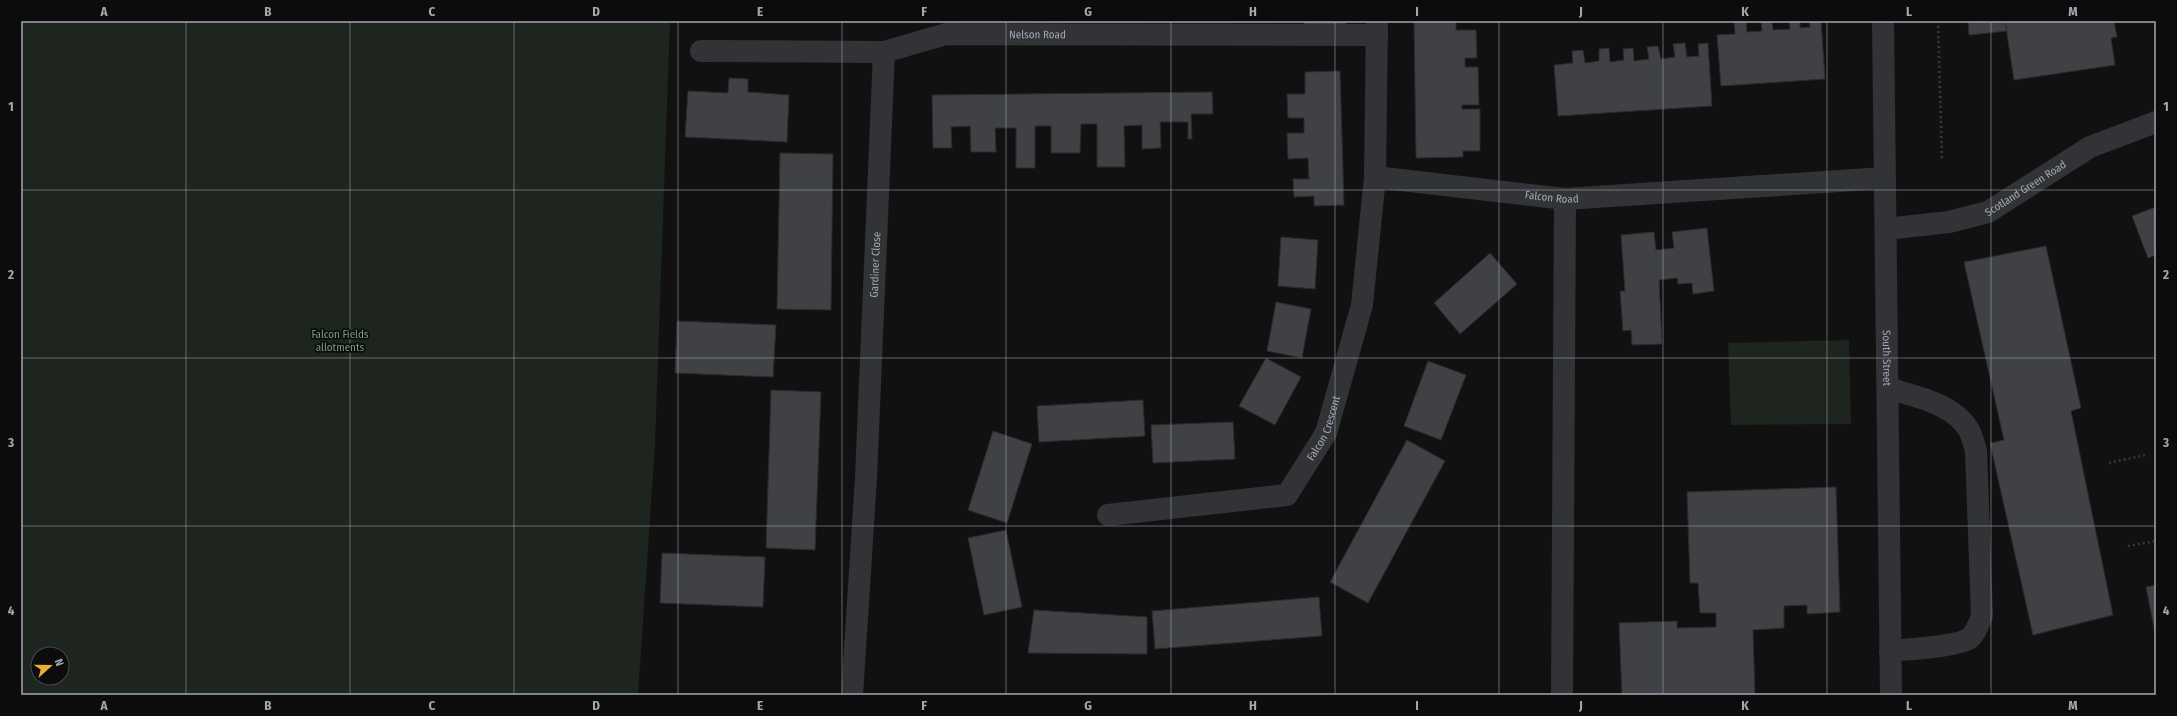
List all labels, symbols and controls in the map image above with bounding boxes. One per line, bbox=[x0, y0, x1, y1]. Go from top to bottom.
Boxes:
text: A bbox=[99, 4, 108, 19]
text: B bbox=[264, 4, 272, 19]
text: C bbox=[429, 4, 436, 19]
text: D bbox=[592, 4, 600, 19]
text: E bbox=[757, 4, 763, 19]
text: F bbox=[921, 4, 927, 19]
text: G bbox=[1084, 4, 1092, 19]
text: H bbox=[1249, 4, 1257, 19]
text: I bbox=[1415, 4, 1419, 19]
text: J bbox=[1578, 4, 1583, 19]
text: K bbox=[1741, 4, 1749, 19]
text: L bbox=[1906, 4, 1912, 19]
text: M bbox=[2068, 4, 2078, 19]
street label: Nelson Road bbox=[1009, 28, 1066, 41]
text: 1 bbox=[8, 99, 14, 114]
text: 1 bbox=[2163, 99, 2169, 114]
street label: Scotland Green Road bbox=[1982, 157, 2068, 219]
street label: Falcon Road bbox=[1524, 188, 1579, 206]
street label: Gardiner Close bbox=[867, 231, 883, 298]
text: 2 bbox=[7, 267, 14, 282]
text: 2 bbox=[2162, 267, 2169, 282]
park label: Falcon Fields allotments bbox=[311, 328, 369, 354]
street label: South Street bbox=[1880, 330, 1894, 387]
street label: Falcon Crescent bbox=[1304, 394, 1343, 463]
text: 3 bbox=[7, 435, 14, 450]
text: 3 bbox=[2162, 435, 2169, 450]
text: 4 bbox=[8, 603, 15, 618]
text: 4 bbox=[2163, 603, 2170, 618]
north arrow bbox=[30, 646, 70, 686]
text: N bbox=[52, 657, 66, 668]
text: A bbox=[99, 698, 108, 713]
text: B bbox=[264, 698, 272, 713]
text: C bbox=[429, 698, 436, 713]
text: D bbox=[592, 698, 600, 713]
text: E bbox=[757, 698, 763, 713]
text: F bbox=[921, 698, 927, 713]
text: G bbox=[1084, 698, 1092, 713]
text: H bbox=[1249, 698, 1257, 713]
text: I bbox=[1415, 698, 1419, 713]
text: J bbox=[1578, 698, 1583, 713]
text: K bbox=[1741, 698, 1749, 713]
text: L bbox=[1906, 698, 1912, 713]
text: M bbox=[2068, 698, 2078, 713]

